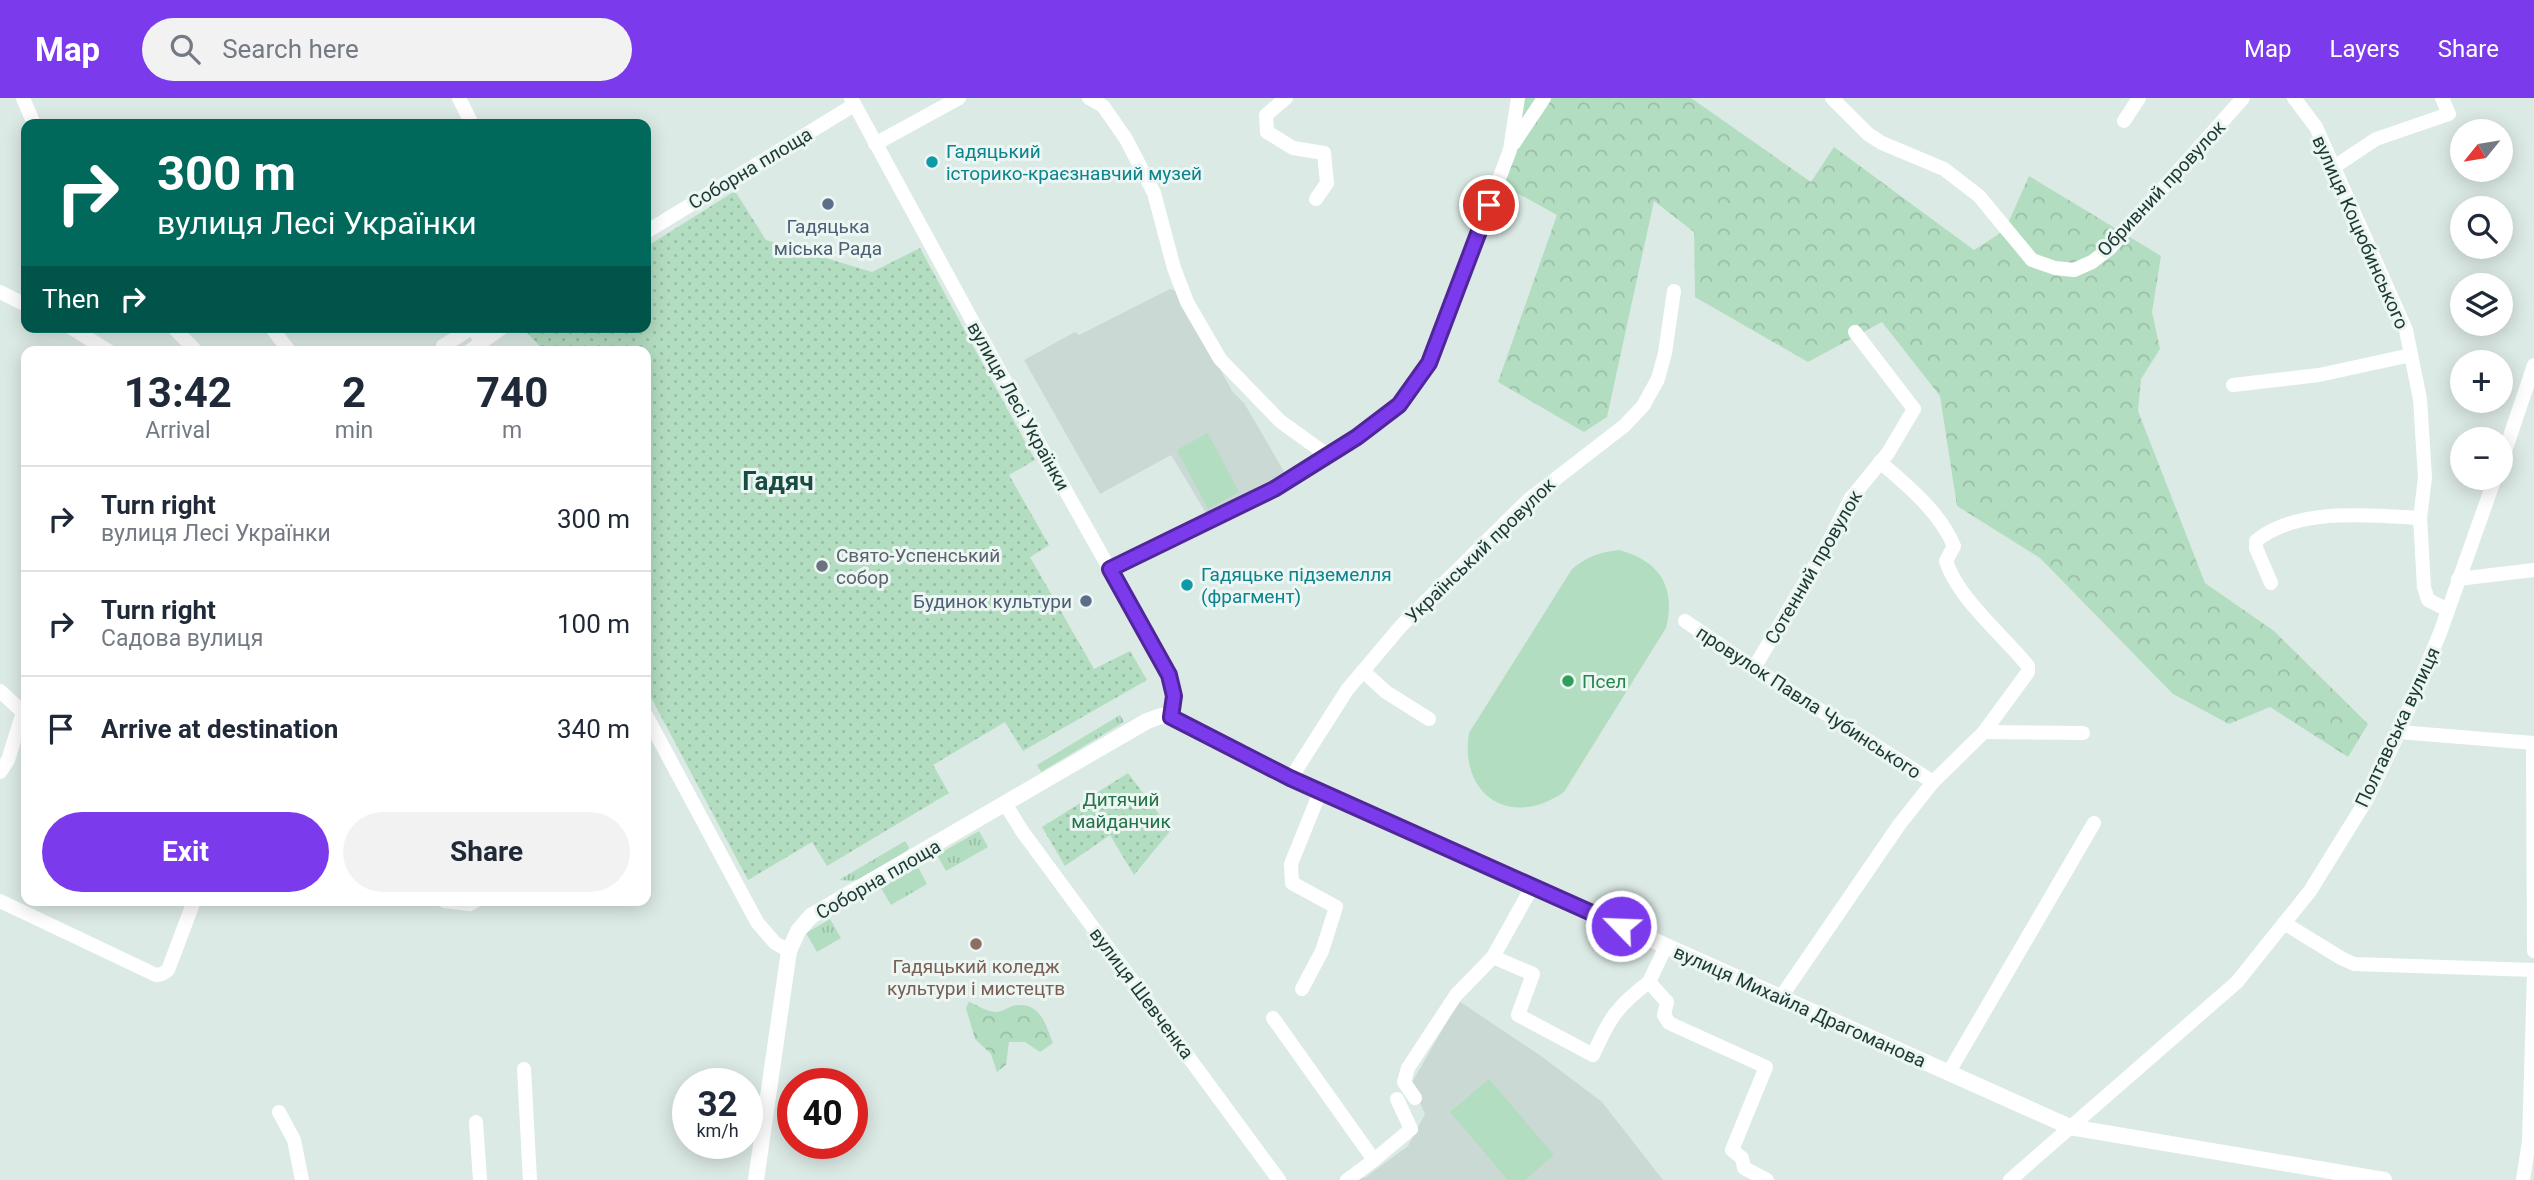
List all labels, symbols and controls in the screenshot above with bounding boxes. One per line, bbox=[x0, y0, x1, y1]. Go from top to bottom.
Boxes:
search box bbox=[142, 18, 632, 81]
text: Map bbox=[35, 30, 100, 69]
icon: search bbox=[166, 30, 204, 68]
text: Search here bbox=[222, 34, 359, 64]
text: Map bbox=[2244, 35, 2292, 63]
text: Layers bbox=[2330, 35, 2400, 63]
text: Share bbox=[2438, 35, 2499, 63]
street label: Обривний провулок bbox=[2092, 115, 2231, 261]
north arrow bbox=[2450, 119, 2513, 182]
map controls bbox=[2450, 119, 2513, 490]
street label: Соборна площа bbox=[684, 122, 816, 214]
street label: вулиця Коцюбинського bbox=[2307, 132, 2414, 333]
place label: Гадяцький історико-краєзнавчий музей bbox=[946, 140, 1202, 185]
text: 300 m bbox=[157, 145, 296, 202]
icon: right bbox=[42, 147, 133, 238]
marker: Гадяцький історико-краєзнавчий музей bbox=[924, 154, 940, 170]
pin bbox=[1459, 175, 1519, 235]
icon: arrive bbox=[1470, 186, 1508, 224]
marker: Гадяцька міська Рада bbox=[820, 196, 836, 212]
button: search bbox=[2450, 196, 2513, 259]
text: вулиця Лесі Українки bbox=[157, 204, 477, 242]
place label: Гадяцька міська Рада bbox=[774, 215, 882, 260]
button: layers bbox=[2450, 273, 2513, 336]
icon: right bbox=[114, 280, 152, 318]
text: Then bbox=[42, 284, 100, 314]
street label: вулиця Лесі Українки bbox=[962, 318, 1075, 495]
button: + bbox=[2450, 350, 2513, 413]
text: 13:42 bbox=[124, 368, 232, 417]
text: 2 bbox=[342, 368, 366, 417]
text: 740 bbox=[476, 368, 548, 417]
text: Arrival bbox=[145, 417, 211, 444]
text: min bbox=[335, 417, 373, 444]
text: m bbox=[502, 417, 522, 444]
button: − bbox=[2450, 427, 2513, 490]
district label: Гадяч bbox=[742, 466, 814, 496]
street label: Український провулок bbox=[1401, 472, 1560, 628]
street label: Сотенний провулок bbox=[1760, 486, 1867, 648]
text: Turn right bbox=[101, 490, 216, 520]
icon: right bbox=[42, 500, 80, 538]
text: 300 m bbox=[557, 504, 630, 534]
text: вулиця Лесі Українки bbox=[101, 520, 331, 547]
place label: Свято-Успенський собор bbox=[836, 544, 1000, 589]
marker: Свято-Успенський собор bbox=[814, 558, 830, 574]
place label: Гадяцьке підземелля (фрагмент) bbox=[1201, 563, 1392, 608]
marker: Гадяцьке підземелля (фрагмент) bbox=[1179, 577, 1195, 593]
place label: Будинок культури bbox=[913, 590, 1072, 613]
marker: Будинок культури bbox=[1078, 593, 1094, 609]
text: Turn right bbox=[101, 595, 216, 625]
icon: right bbox=[42, 605, 80, 643]
text: 100 m bbox=[557, 609, 630, 639]
street label: провулок Павла Чубинського bbox=[1692, 621, 1925, 784]
text: Садова вулиця bbox=[101, 625, 263, 652]
street label: Полтавська вулиця bbox=[2350, 643, 2445, 811]
place label: Псел bbox=[1582, 670, 1627, 693]
marker: Псел bbox=[1560, 673, 1576, 689]
icon: arrive bbox=[42, 710, 80, 748]
text: Arrive at destination bbox=[101, 714, 338, 744]
text: 340 m bbox=[557, 714, 630, 744]
park label: Дитячий майданчик bbox=[1071, 788, 1172, 833]
button: Exit bbox=[42, 812, 329, 892]
button: Share bbox=[343, 812, 630, 892]
street label: Соборна площа bbox=[812, 834, 945, 924]
position arrow bbox=[1584, 889, 1658, 963]
street label: вулиця Шевченка bbox=[1085, 923, 1199, 1064]
marker: Гадяцький коледж культури і мистецтв bbox=[968, 936, 984, 952]
street label: вулиця Михайла Драгоманова bbox=[1670, 940, 1929, 1073]
place label: Гадяцький коледж культури і мистецтв bbox=[887, 955, 1065, 1000]
speed limit sign: 40 bbox=[777, 1068, 868, 1159]
text: 32 bbox=[697, 1084, 738, 1125]
text: km/h bbox=[696, 1120, 739, 1141]

